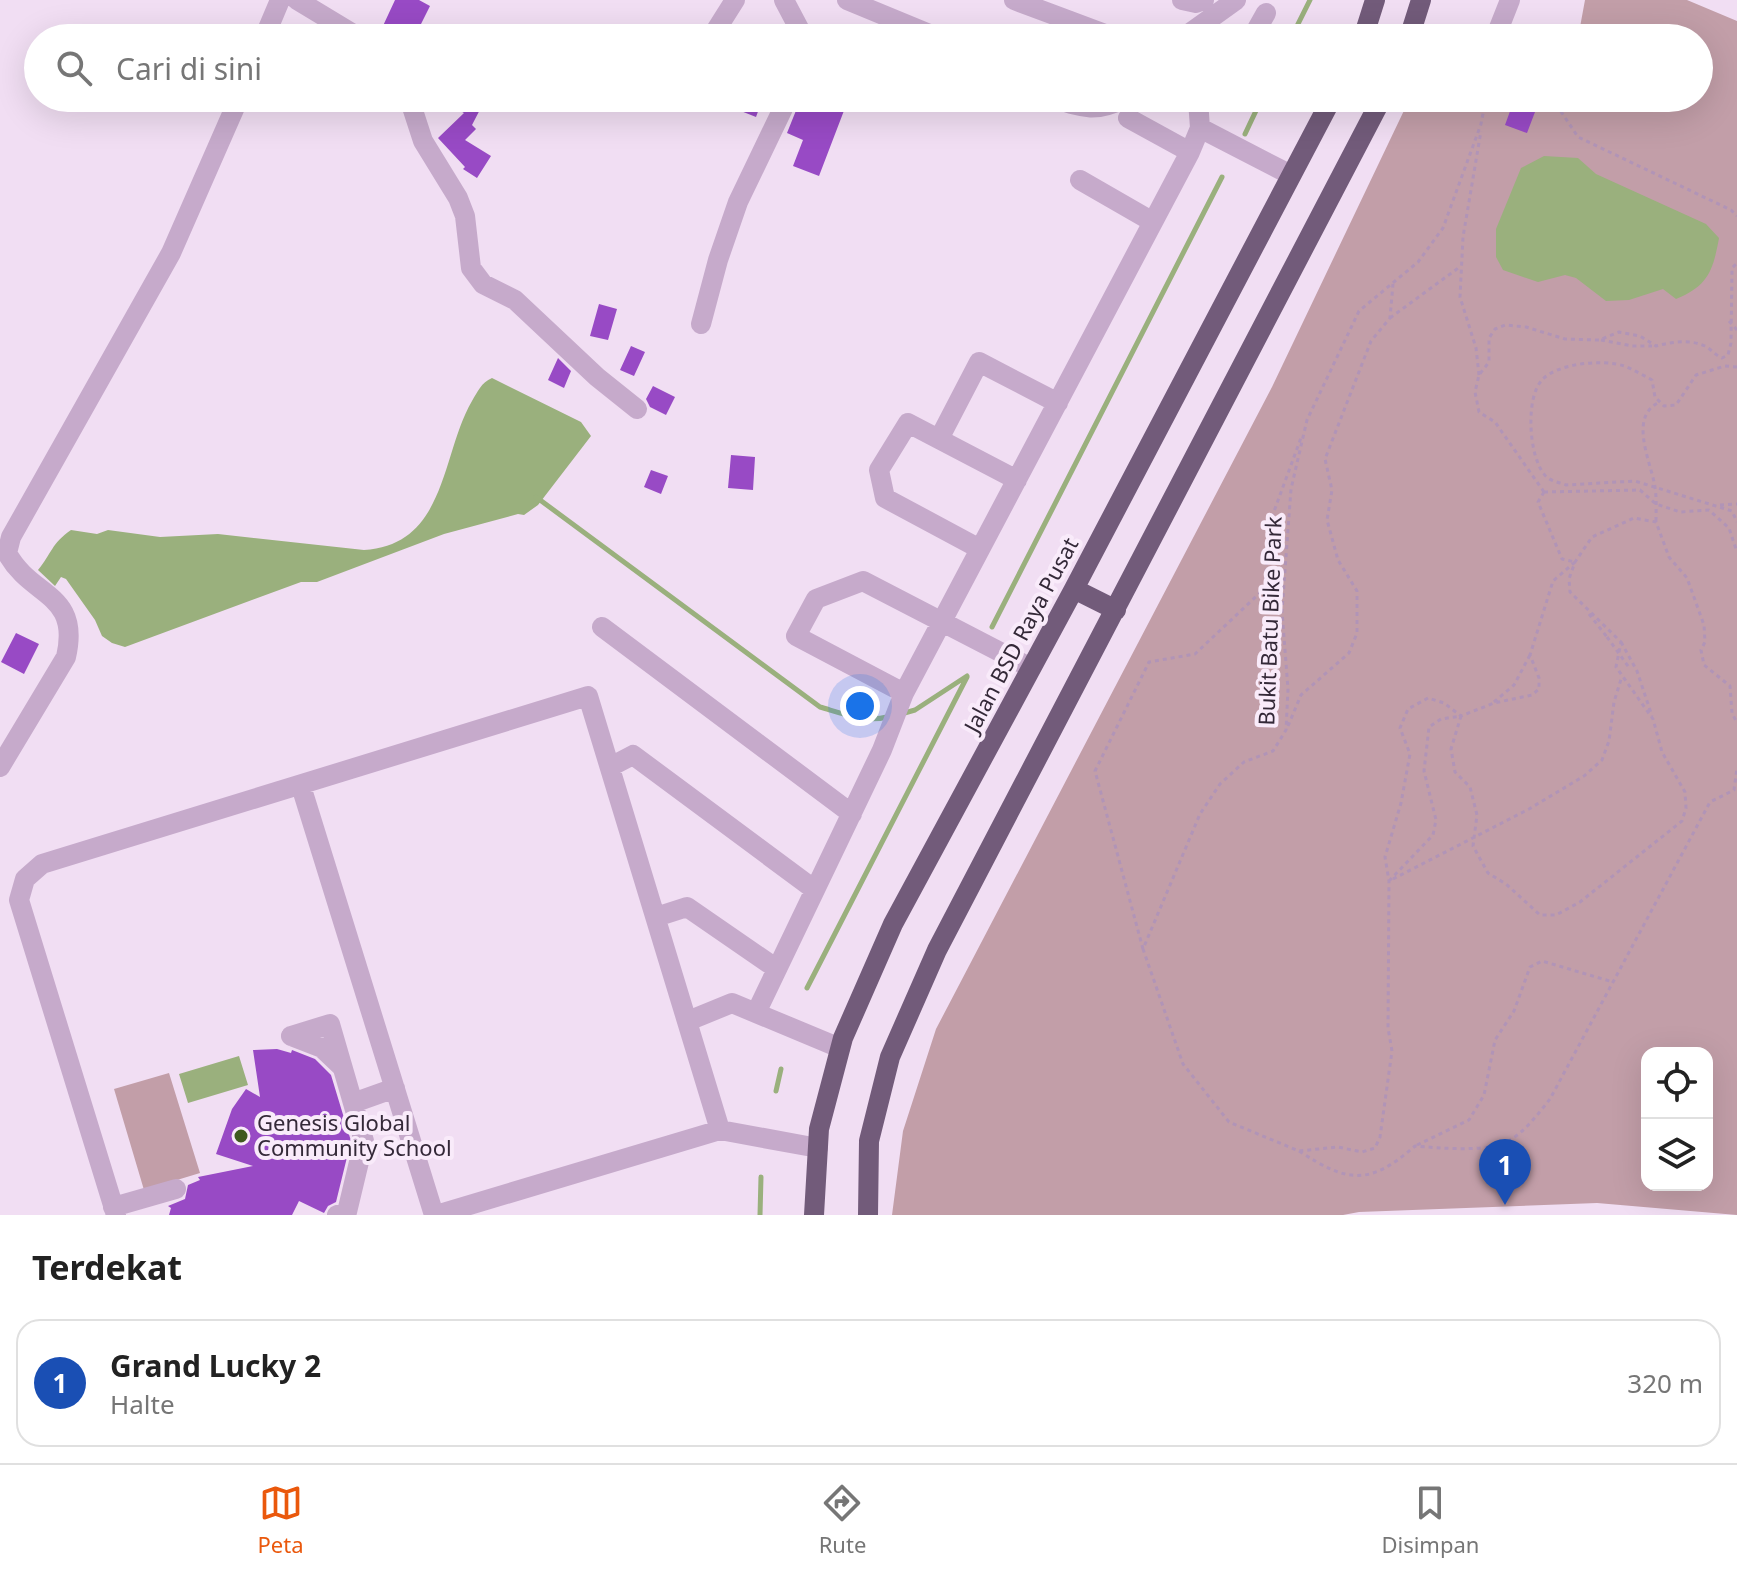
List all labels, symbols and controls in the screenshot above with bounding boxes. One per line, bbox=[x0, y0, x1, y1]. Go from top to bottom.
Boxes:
search box bbox=[24, 24, 1713, 112]
icon: search bbox=[52, 46, 96, 90]
text: Cari di sini bbox=[116, 48, 262, 89]
street label: Bukit Batu Bike Park bbox=[1250, 516, 1288, 726]
street label: Jalan BSD Raya Pusat bbox=[955, 532, 1084, 739]
your location bbox=[840, 686, 880, 726]
map controls bbox=[1641, 1047, 1713, 1191]
button: locate bbox=[1641, 1047, 1713, 1119]
place label: Genesis Global Community School bbox=[257, 1107, 452, 1162]
button: layers bbox=[1641, 1119, 1713, 1191]
marker: Genesis Global Community School bbox=[232, 1127, 250, 1145]
pin: 1 bbox=[1479, 1139, 1531, 1205]
text: Terdekat bbox=[32, 1244, 182, 1290]
text: Grand Lucky 2 bbox=[110, 1345, 321, 1386]
text: 1 bbox=[53, 1365, 67, 1401]
text: 320 m bbox=[1627, 1365, 1703, 1401]
text: Halte bbox=[110, 1386, 175, 1422]
tab: Peta bbox=[258, 1481, 304, 1559]
tab: Rute bbox=[819, 1481, 866, 1559]
tab: Disimpan bbox=[1381, 1481, 1479, 1559]

